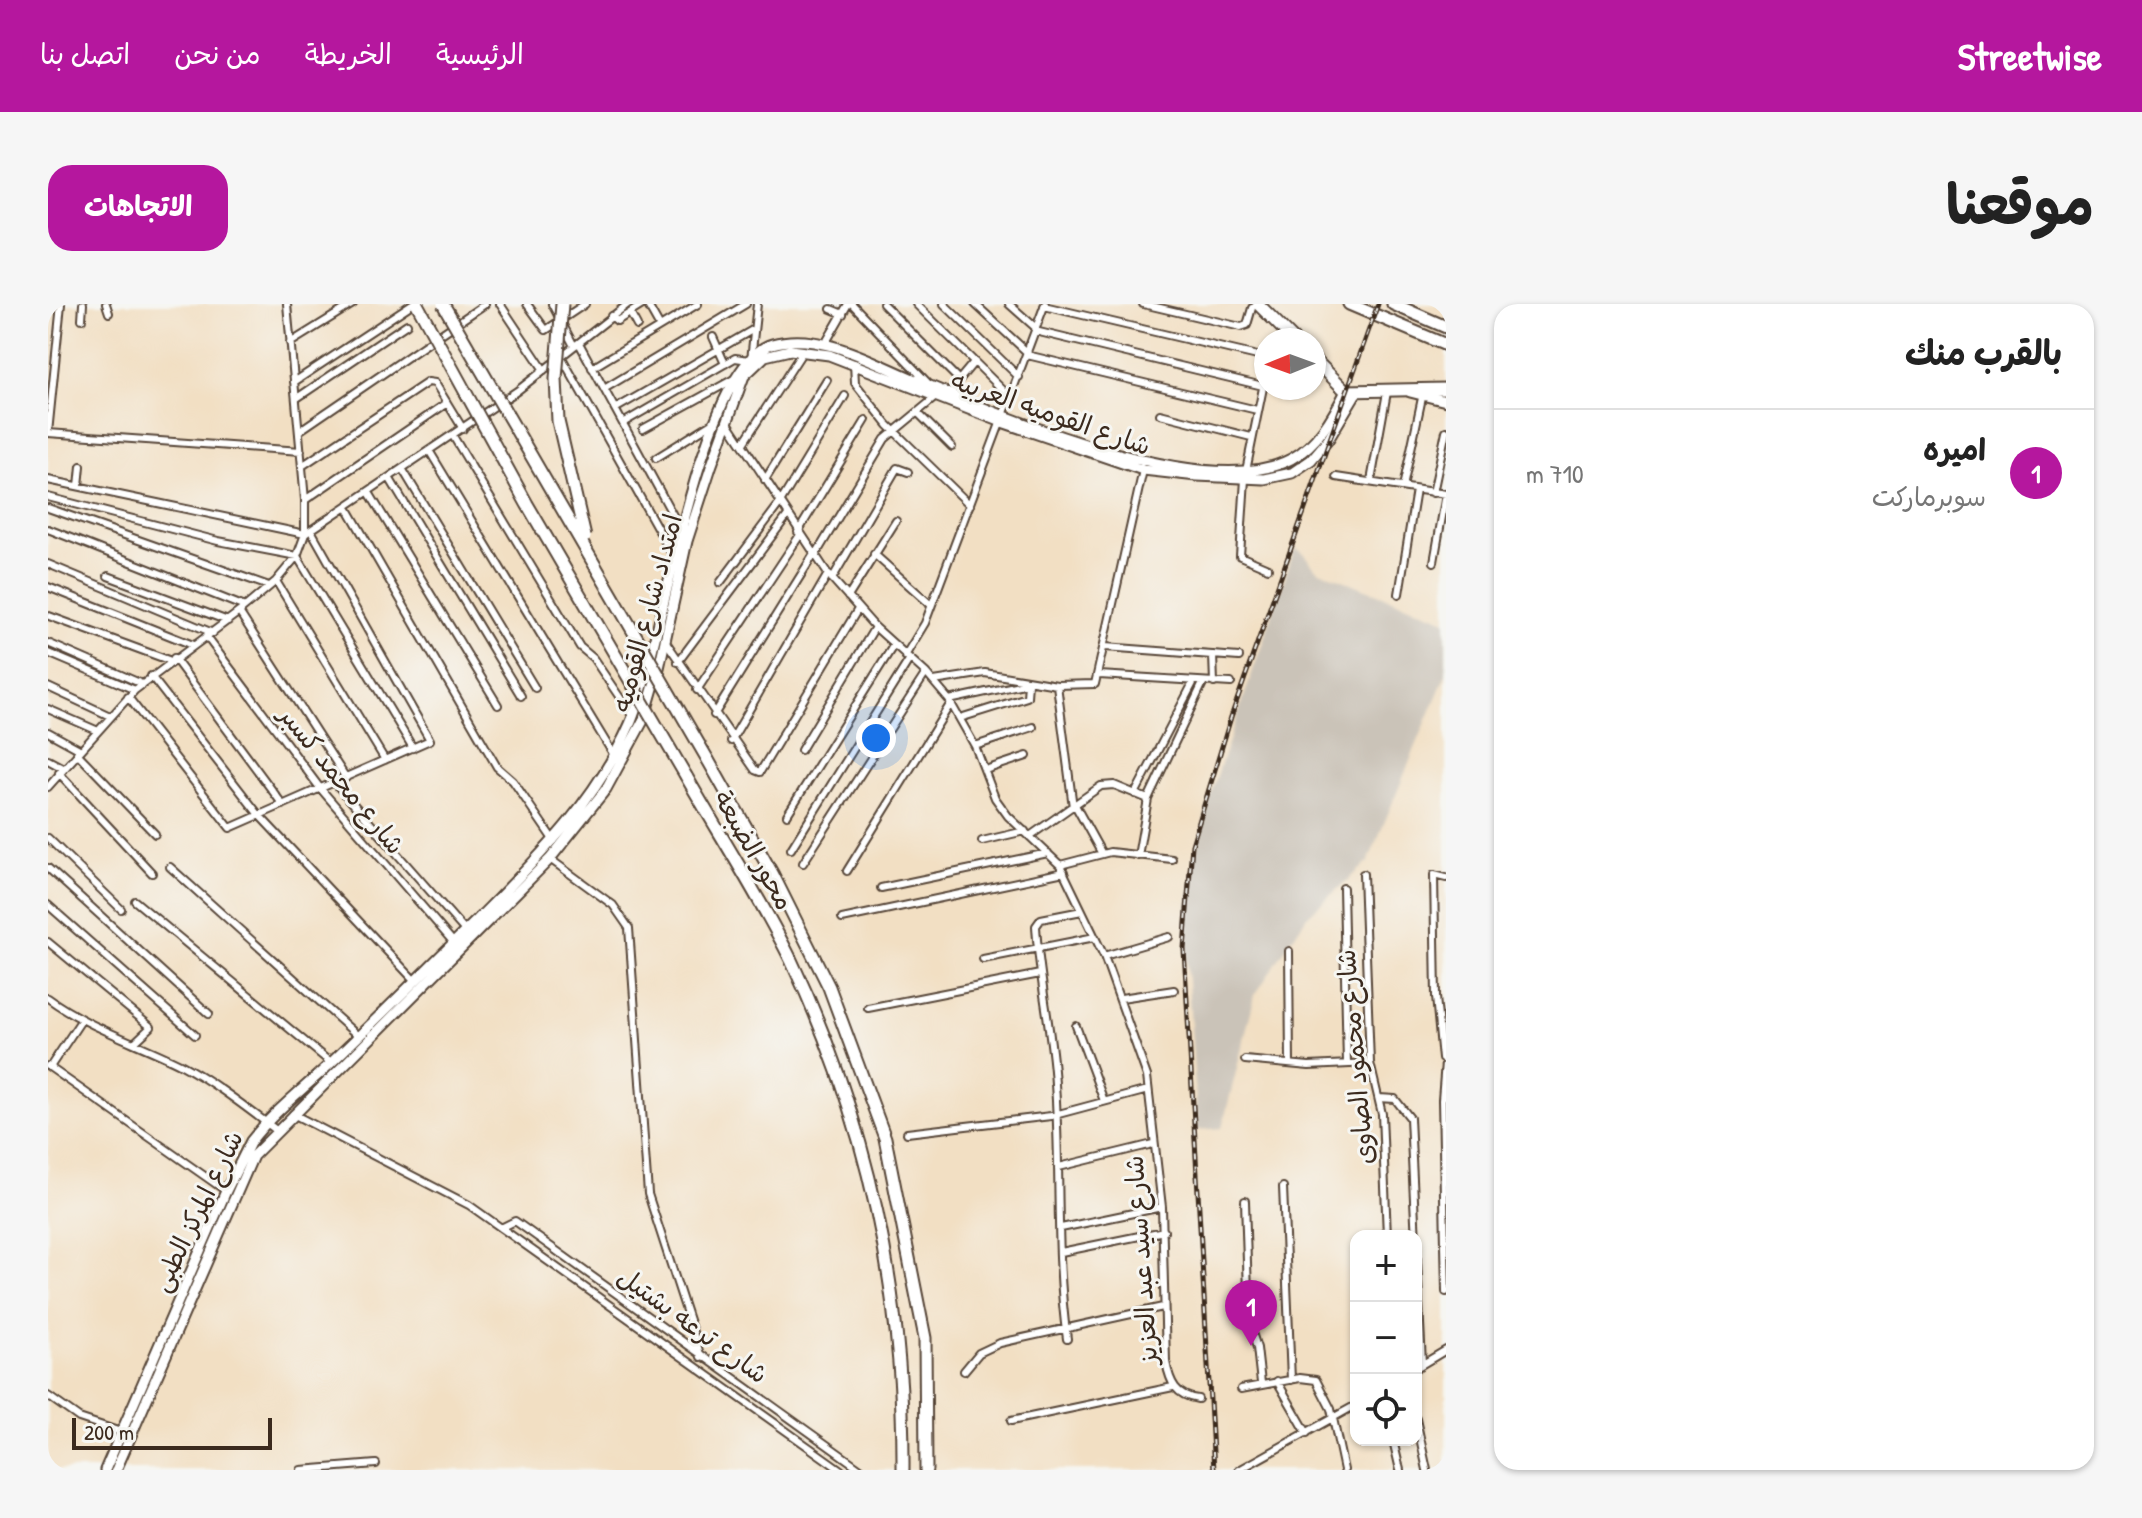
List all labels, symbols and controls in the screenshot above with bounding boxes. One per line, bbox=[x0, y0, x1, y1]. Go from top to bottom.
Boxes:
text: Streetwise bbox=[1958, 30, 2102, 82]
text: اتصل بنا bbox=[40, 35, 130, 73]
text: من نحن bbox=[174, 35, 261, 73]
text: الخريطة bbox=[305, 35, 392, 73]
text: الرئيسية bbox=[436, 35, 524, 73]
button: الاتجاهات bbox=[48, 165, 228, 251]
text: موقعنا bbox=[1946, 166, 2094, 241]
north arrow bbox=[1254, 328, 1326, 400]
text: بالقرب منك bbox=[1905, 330, 2062, 376]
street label: شارع القوميه العربيه bbox=[946, 362, 1156, 464]
text: اميره bbox=[1923, 429, 1986, 469]
text: 710 m bbox=[1526, 456, 1584, 491]
text: 1 bbox=[2031, 456, 2041, 491]
text: سوبرماركت bbox=[1872, 479, 1986, 514]
street label: امتداد شارع القوميه bbox=[603, 510, 691, 716]
street label: شارع محمد كسبر bbox=[270, 697, 413, 862]
your location bbox=[856, 718, 896, 758]
street label: محور الضبعة bbox=[706, 784, 803, 916]
street label: شارع محمود الصاوى bbox=[1328, 948, 1382, 1166]
street label: شارع المركز الطبى bbox=[142, 1124, 252, 1298]
street label: شارع سيد عبد العزيز bbox=[1116, 1154, 1166, 1368]
map controls bbox=[1350, 1230, 1422, 1446]
button: + bbox=[1350, 1230, 1422, 1302]
street label: شارع ترعه بشتيل bbox=[610, 1258, 776, 1392]
pin: 1 bbox=[1225, 1280, 1277, 1346]
button: − bbox=[1350, 1302, 1422, 1374]
button: locate bbox=[1350, 1374, 1422, 1446]
scale bar bbox=[72, 1414, 272, 1450]
text: 200 m bbox=[84, 1417, 134, 1447]

